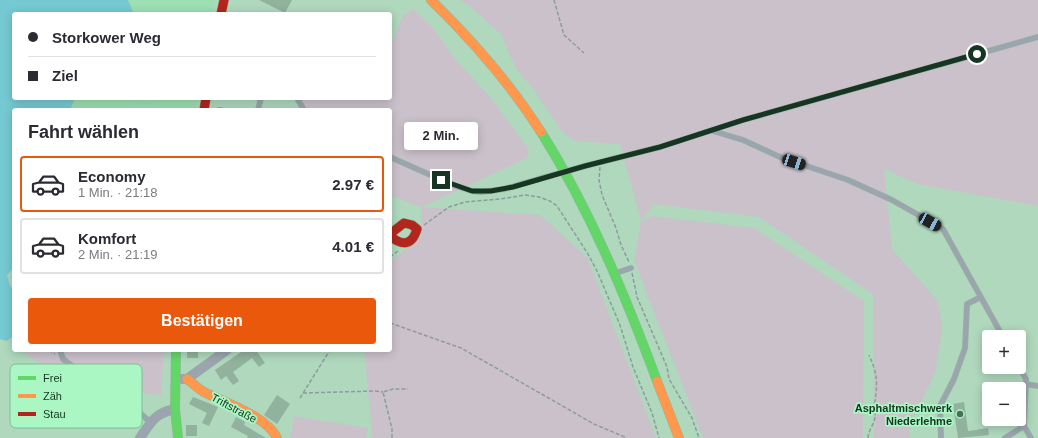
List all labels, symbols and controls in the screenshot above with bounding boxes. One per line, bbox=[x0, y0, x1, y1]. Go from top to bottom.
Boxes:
text: Storkower Weg bbox=[52, 29, 161, 46]
route start bbox=[968, 45, 986, 63]
text: Ziel bbox=[52, 67, 78, 84]
text: Fahrt wählen bbox=[28, 122, 139, 142]
callout: 2 Min. bbox=[404, 122, 478, 150]
text: 2 Min. bbox=[423, 128, 459, 143]
car bbox=[781, 153, 807, 171]
icon: car bbox=[30, 166, 66, 202]
text: Economy bbox=[78, 168, 146, 185]
route end bbox=[432, 171, 450, 189]
text: 2.97 € bbox=[332, 176, 374, 193]
text: 1 Min. · 21:18 bbox=[78, 185, 158, 200]
car bbox=[917, 211, 943, 233]
icon: car bbox=[30, 228, 66, 264]
text: Komfort bbox=[78, 230, 136, 247]
text: 4.01 € bbox=[332, 238, 374, 255]
text: 2 Min. · 21:19 bbox=[78, 247, 158, 262]
button: Bestätigen bbox=[28, 298, 376, 344]
map controls bbox=[982, 330, 1026, 426]
button: + bbox=[982, 330, 1026, 374]
legend bbox=[10, 364, 142, 428]
text: Frei bbox=[43, 372, 62, 384]
button: − bbox=[982, 382, 1026, 426]
text: Zäh bbox=[43, 390, 62, 402]
street label: Triftstraße bbox=[209, 391, 259, 425]
place label: Asphaltmischwerk Niederlehme bbox=[855, 402, 953, 427]
text: Stau bbox=[43, 408, 66, 420]
marker: Asphaltmischwerk Niederlehme bbox=[955, 409, 965, 419]

